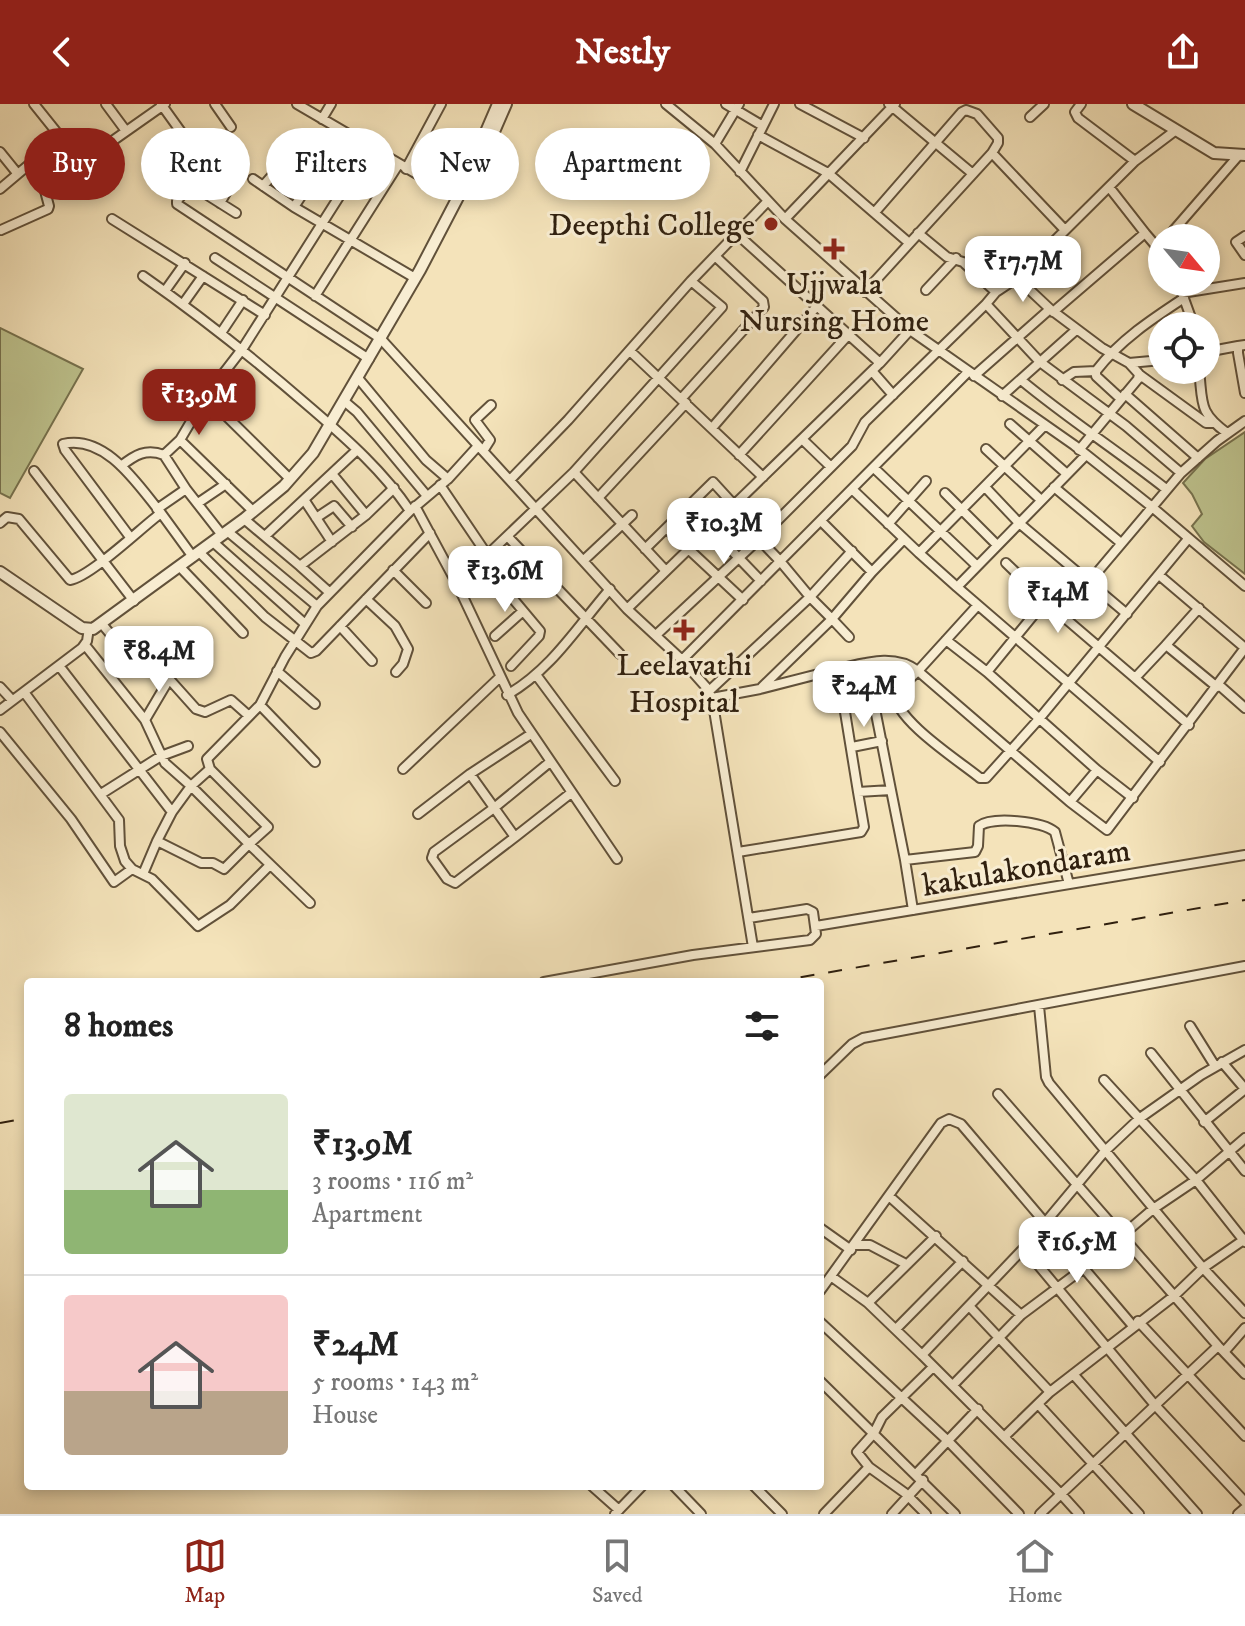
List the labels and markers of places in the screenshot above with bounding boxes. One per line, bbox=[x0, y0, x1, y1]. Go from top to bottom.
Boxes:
place label: Deepthi College bbox=[549, 206, 755, 246]
marker: Deepthi College bbox=[762, 215, 780, 233]
pin: ₹17.7M bbox=[958, 236, 1088, 304]
marker: Ujjwala Nursing Home bbox=[823, 238, 845, 260]
place label: Ujjwala Nursing Home bbox=[739, 265, 929, 342]
pin: ₹13.9M bbox=[134, 369, 264, 437]
pin: ₹10.3M bbox=[659, 498, 789, 566]
pin: ₹13.6M bbox=[440, 546, 570, 614]
pin: ₹14M bbox=[1011, 567, 1105, 635]
marker: Leelavathi Hospital bbox=[673, 619, 695, 641]
pin: ₹8.4M bbox=[103, 626, 215, 694]
place label: Leelavathi Hospital bbox=[616, 646, 752, 723]
pin: ₹24M bbox=[817, 661, 911, 729]
pin: ₹16.5M bbox=[1012, 1217, 1142, 1285]

